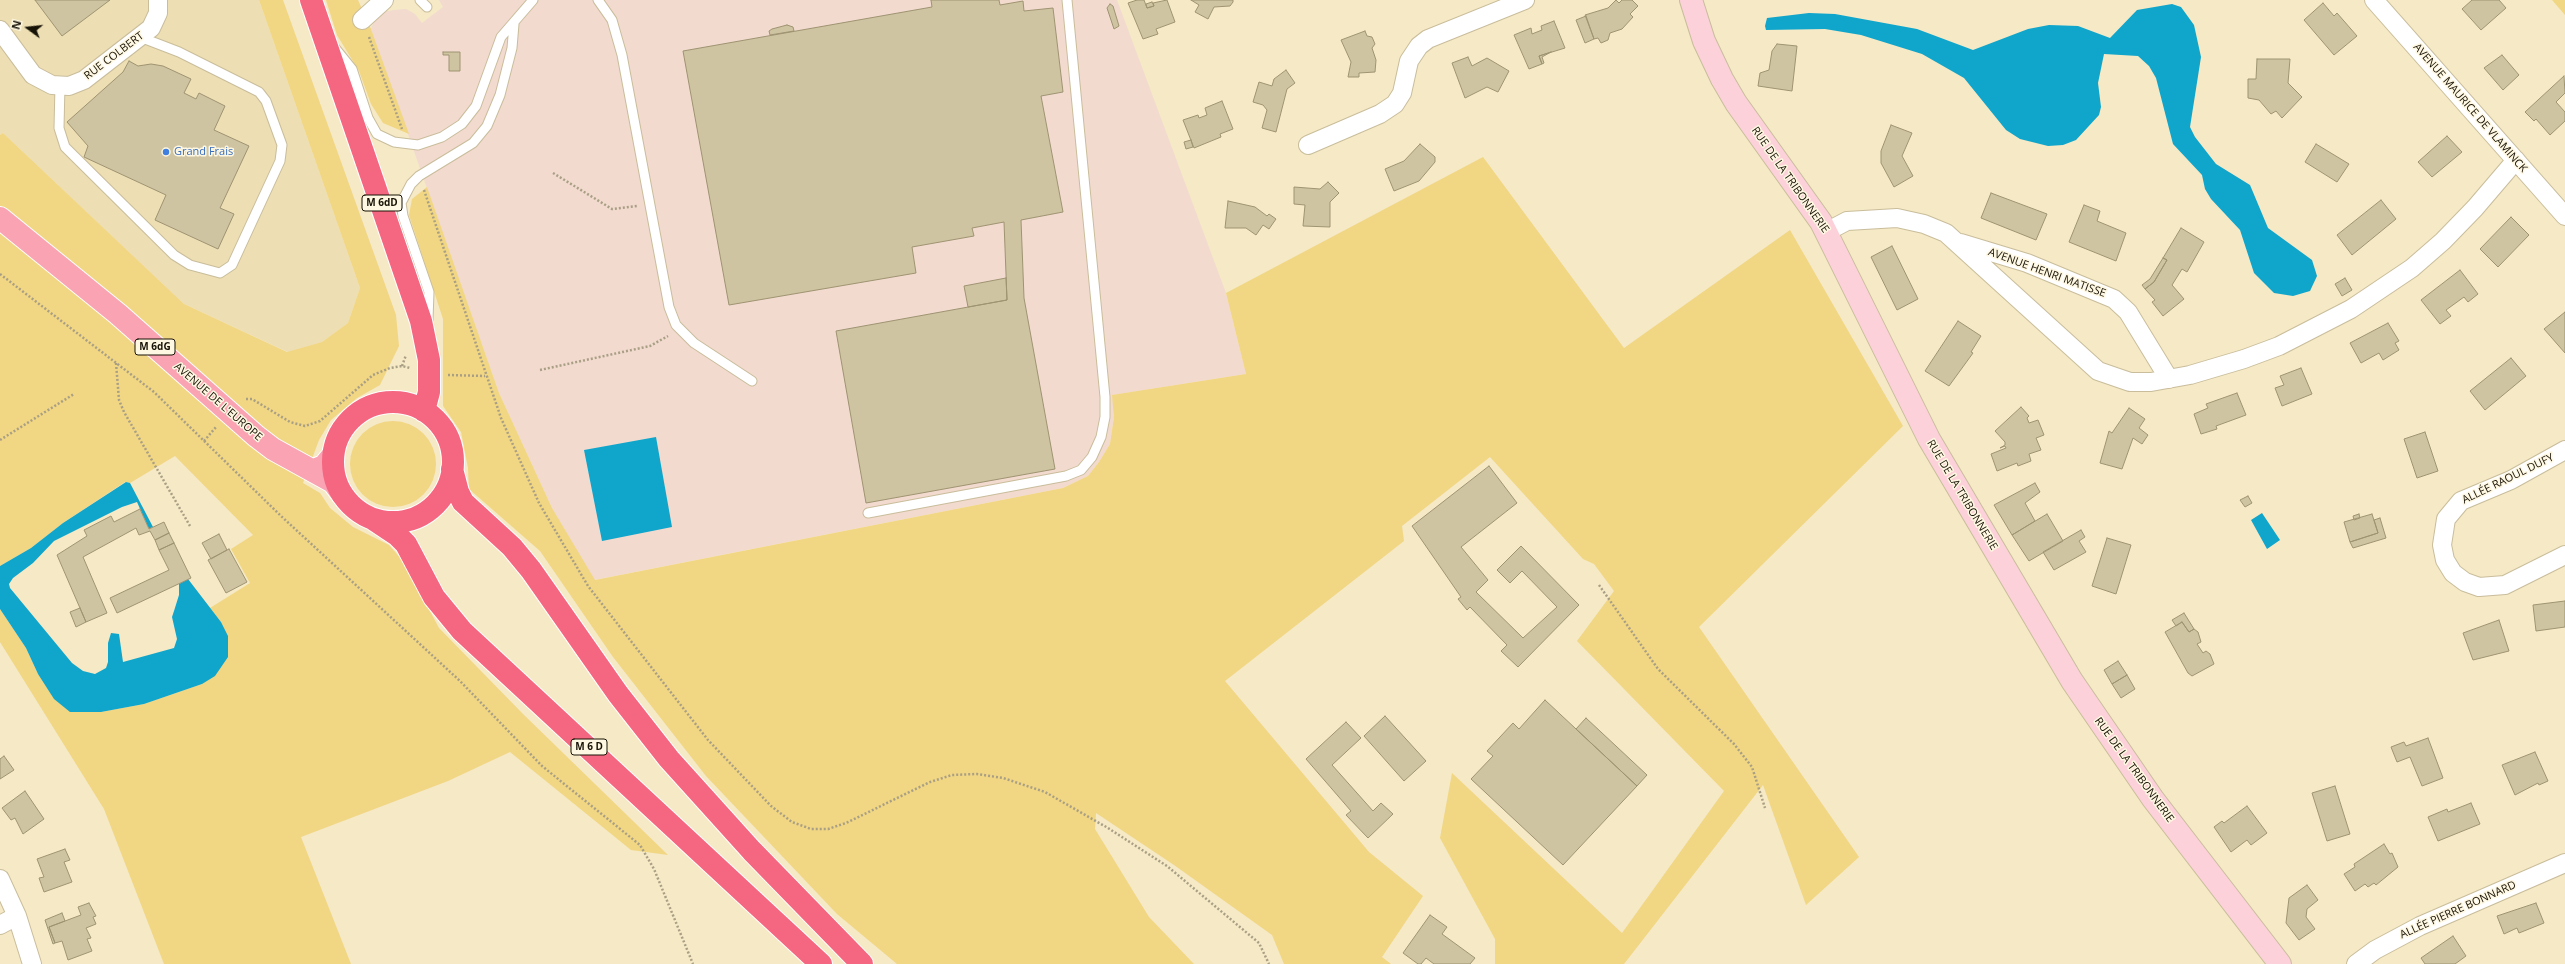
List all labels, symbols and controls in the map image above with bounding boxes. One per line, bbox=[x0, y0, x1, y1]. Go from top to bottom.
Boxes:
north arrow bbox=[8, 8, 48, 48]
text: N bbox=[8, 19, 24, 31]
street label: RUE COLBERT bbox=[82, 29, 146, 83]
street label: AVENUE MAURICE DE VLAMINCK bbox=[2410, 41, 2530, 175]
street label: RUE DE LA TRIBONNERIE bbox=[1748, 124, 1832, 236]
place label: Grand Frais bbox=[174, 145, 233, 159]
marker: Grand Frais bbox=[161, 147, 171, 157]
road number: M 6dD bbox=[362, 195, 402, 211]
street label: AVENUE HENRI MATISSE bbox=[1986, 246, 2108, 300]
road number: M 6dG bbox=[135, 339, 175, 355]
street label: AVENUE DE L'EUROPE bbox=[171, 360, 265, 444]
street label: RUE DE LA TRIBONNERIE bbox=[1924, 437, 2000, 553]
street label: ALLÉE RAOUL DUFY bbox=[2460, 451, 2556, 507]
street label: RUE DE LA TRIBONNERIE bbox=[2091, 715, 2177, 825]
road number: M 6 D bbox=[571, 739, 607, 755]
street label: ALLÉE PIERRE BONNARD bbox=[2398, 878, 2518, 942]

